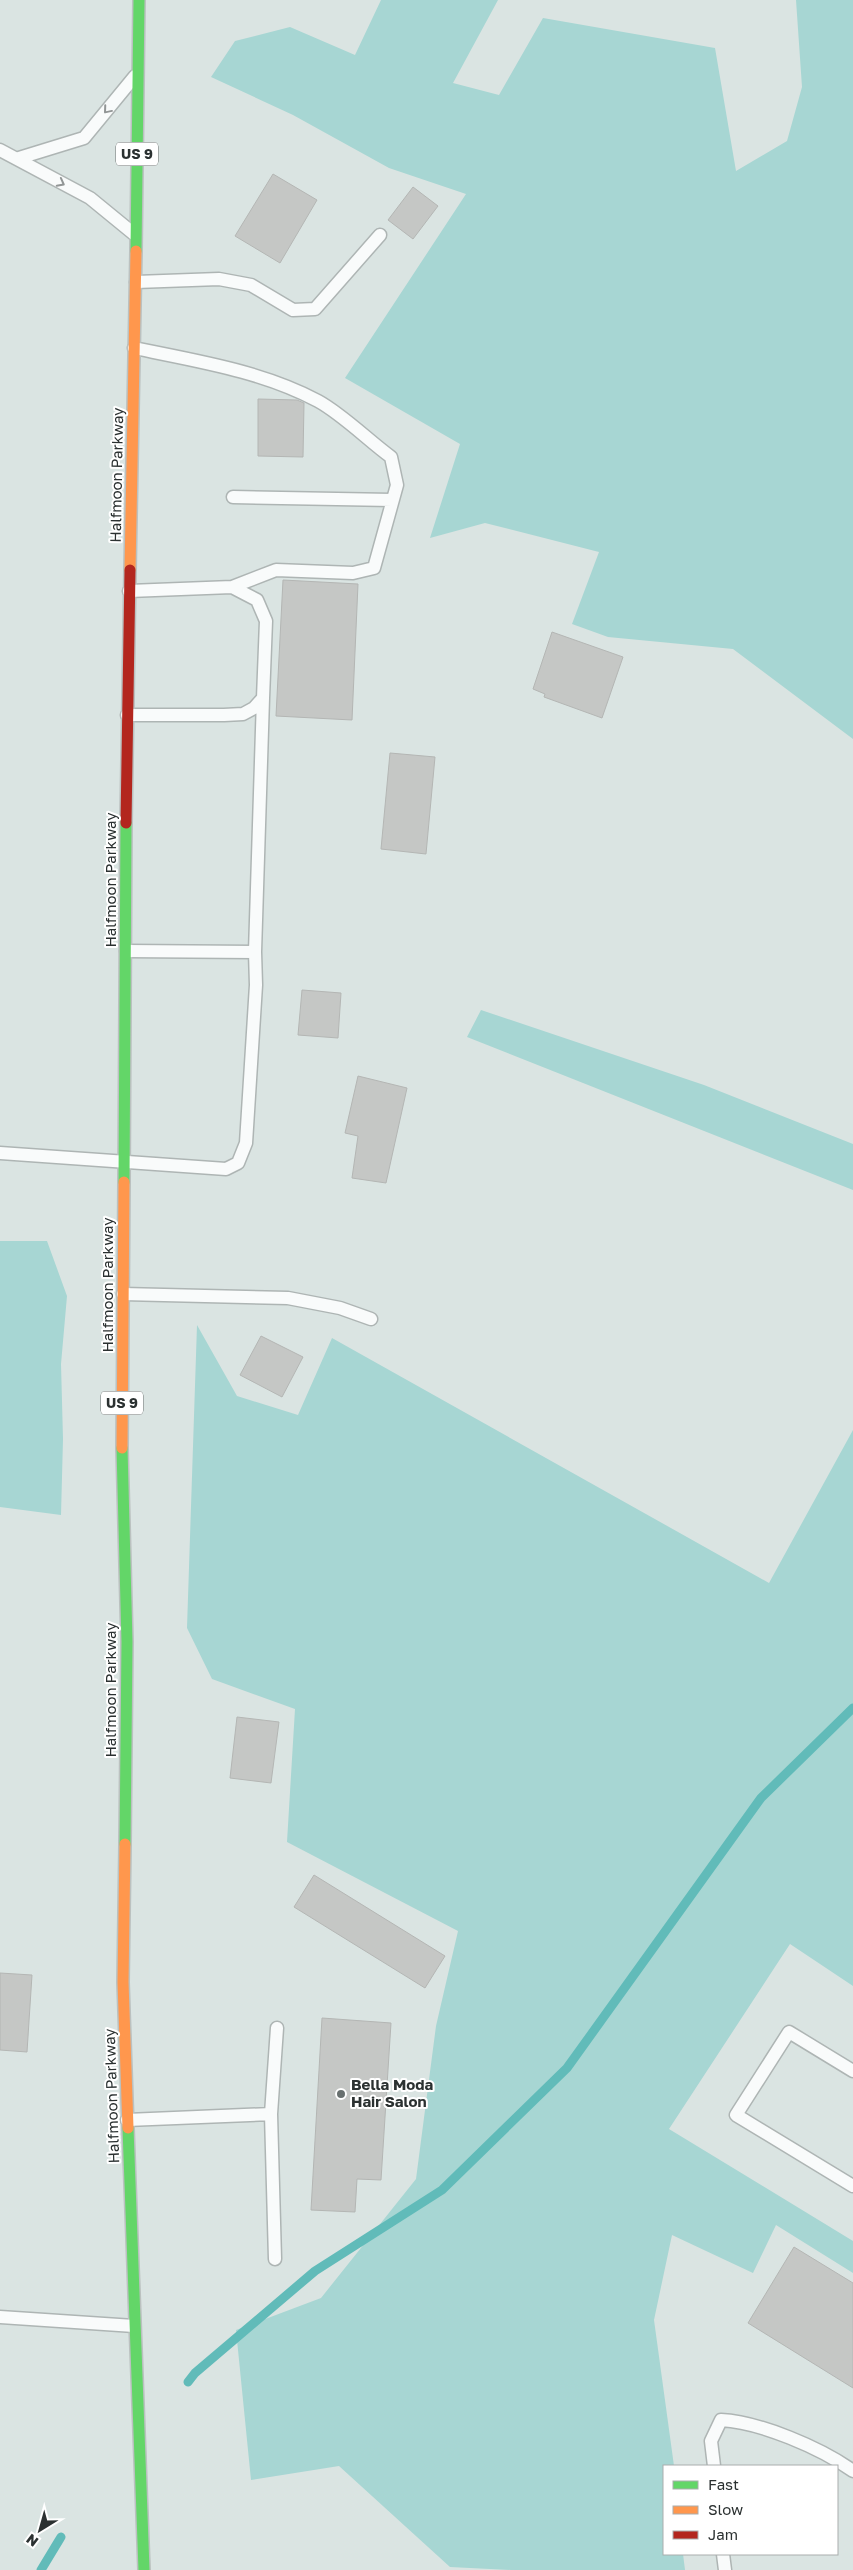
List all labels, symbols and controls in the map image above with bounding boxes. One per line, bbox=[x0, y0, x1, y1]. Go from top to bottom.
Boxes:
one-way arrow bbox=[104, 104, 113, 113]
road number: US 9 bbox=[116, 142, 158, 166]
one-way arrow bbox=[56, 177, 65, 187]
street label: Halfmoon Parkway bbox=[106, 407, 126, 543]
street label: Halfmoon Parkway bbox=[101, 812, 119, 948]
street label: Halfmoon Parkway bbox=[98, 1217, 116, 1353]
road number: US 9 bbox=[101, 1392, 143, 1415]
street label: Halfmoon Parkway bbox=[101, 1622, 119, 1758]
street label: Halfmoon Parkway bbox=[100, 2028, 122, 2164]
place label: Bella Moda Hair Salon bbox=[351, 2075, 434, 2110]
marker: Bella Moda Hair Salon bbox=[335, 2088, 347, 2100]
legend bbox=[663, 2465, 838, 2555]
text: Fast bbox=[708, 2475, 739, 2493]
text: Slow bbox=[708, 2500, 743, 2518]
north arrow bbox=[15, 2505, 65, 2555]
text: Jam bbox=[708, 2525, 738, 2543]
text: N bbox=[23, 2531, 41, 2551]

